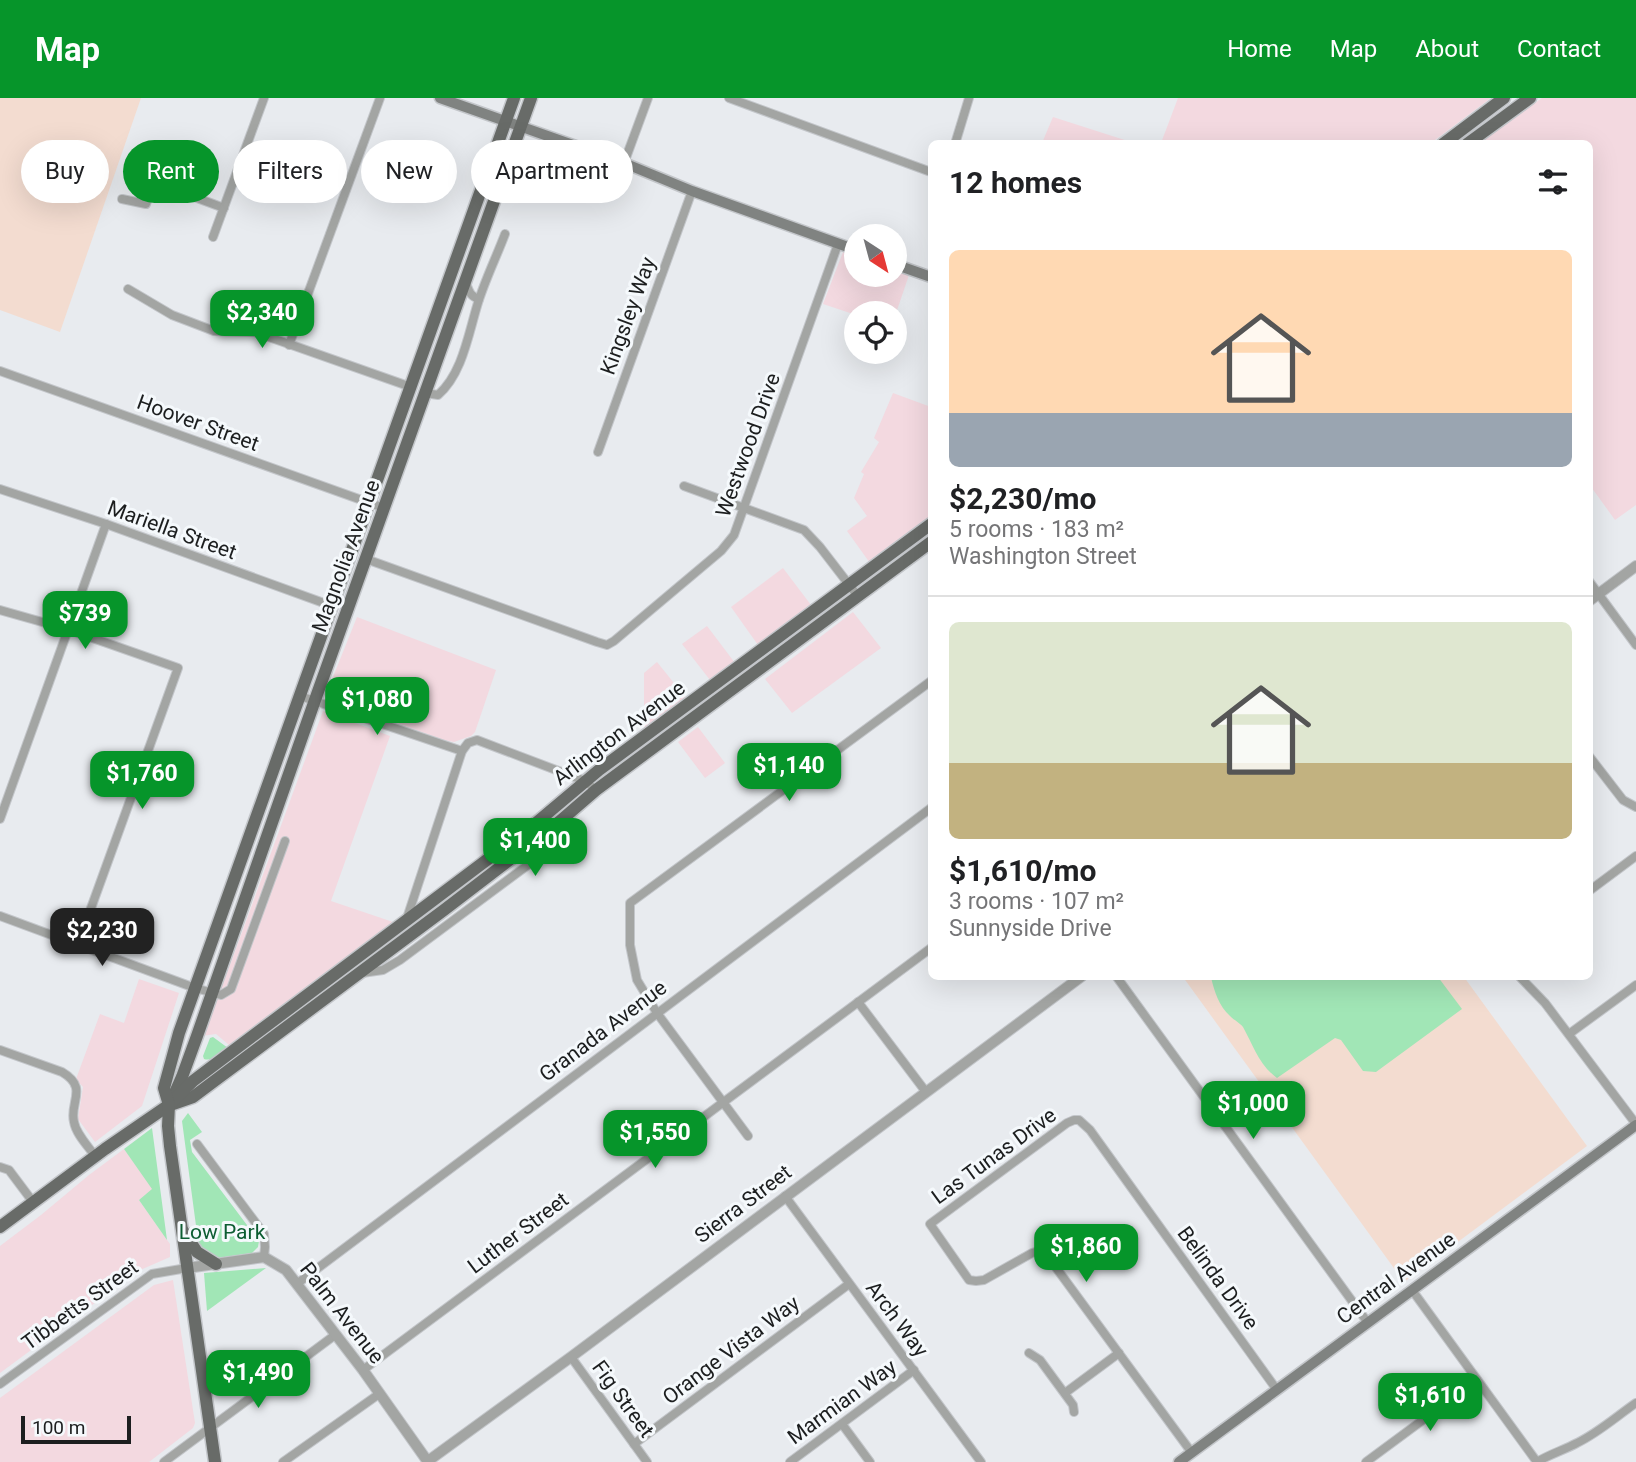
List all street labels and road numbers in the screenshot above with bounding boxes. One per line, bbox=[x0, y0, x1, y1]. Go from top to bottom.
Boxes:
street label: Kingsley Way bbox=[596, 254, 660, 378]
street label: Westwood Drive bbox=[711, 370, 785, 520]
street label: Hoover Street bbox=[134, 390, 262, 456]
street label: Magnolia Avenue bbox=[307, 476, 385, 636]
street label: Mariella Street bbox=[104, 496, 240, 564]
street label: Arlington Avenue bbox=[548, 676, 690, 790]
street label: Granada Avenue bbox=[535, 975, 671, 1087]
street label: Las Tunas Drive bbox=[927, 1103, 1061, 1209]
street label: Sierra Street bbox=[690, 1160, 796, 1248]
street label: Luther Street bbox=[463, 1187, 573, 1279]
street label: Belinda Drive bbox=[1173, 1222, 1263, 1334]
street label: Central Avenue bbox=[1332, 1227, 1460, 1329]
street label: Tibbetts Street bbox=[17, 1255, 143, 1355]
street label: Palm Avenue bbox=[295, 1258, 389, 1368]
street label: Arch Way bbox=[861, 1277, 933, 1361]
street label: Orange Vista Way bbox=[658, 1291, 804, 1409]
street label: Marmian Way bbox=[783, 1355, 901, 1449]
street label: Fig Street bbox=[587, 1356, 659, 1442]

